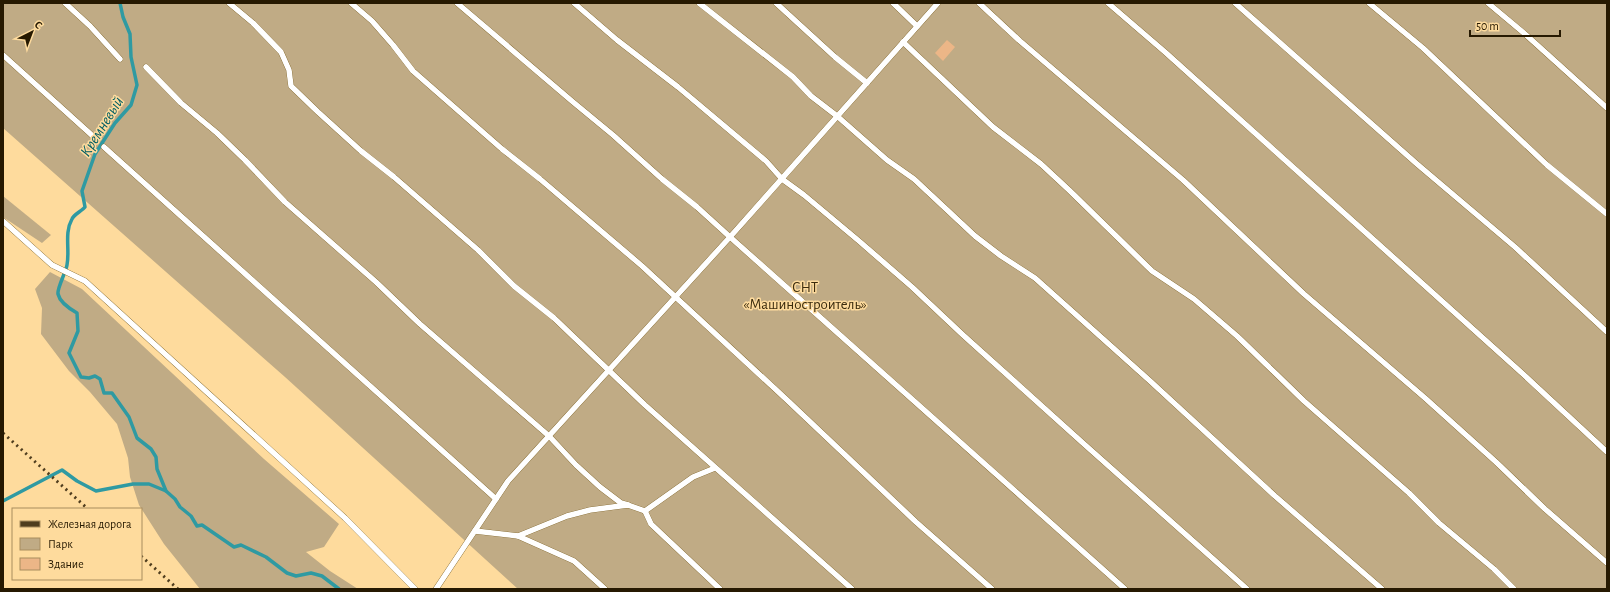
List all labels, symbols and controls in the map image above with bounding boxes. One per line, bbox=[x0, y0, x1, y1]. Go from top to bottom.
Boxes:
north arrow bbox=[12, 12, 52, 52]
scale bar bbox=[1470, 12, 1560, 38]
text: С bbox=[32, 19, 44, 31]
text: 50 m bbox=[1476, 20, 1499, 32]
water label: Кремневый bbox=[77, 94, 127, 160]
park label: СНТ «Машиностроитель» bbox=[743, 280, 867, 312]
legend bbox=[12, 508, 142, 580]
text: Железная дорога bbox=[48, 518, 132, 530]
text: Парк bbox=[48, 538, 73, 550]
text: Здание bbox=[48, 558, 84, 570]

